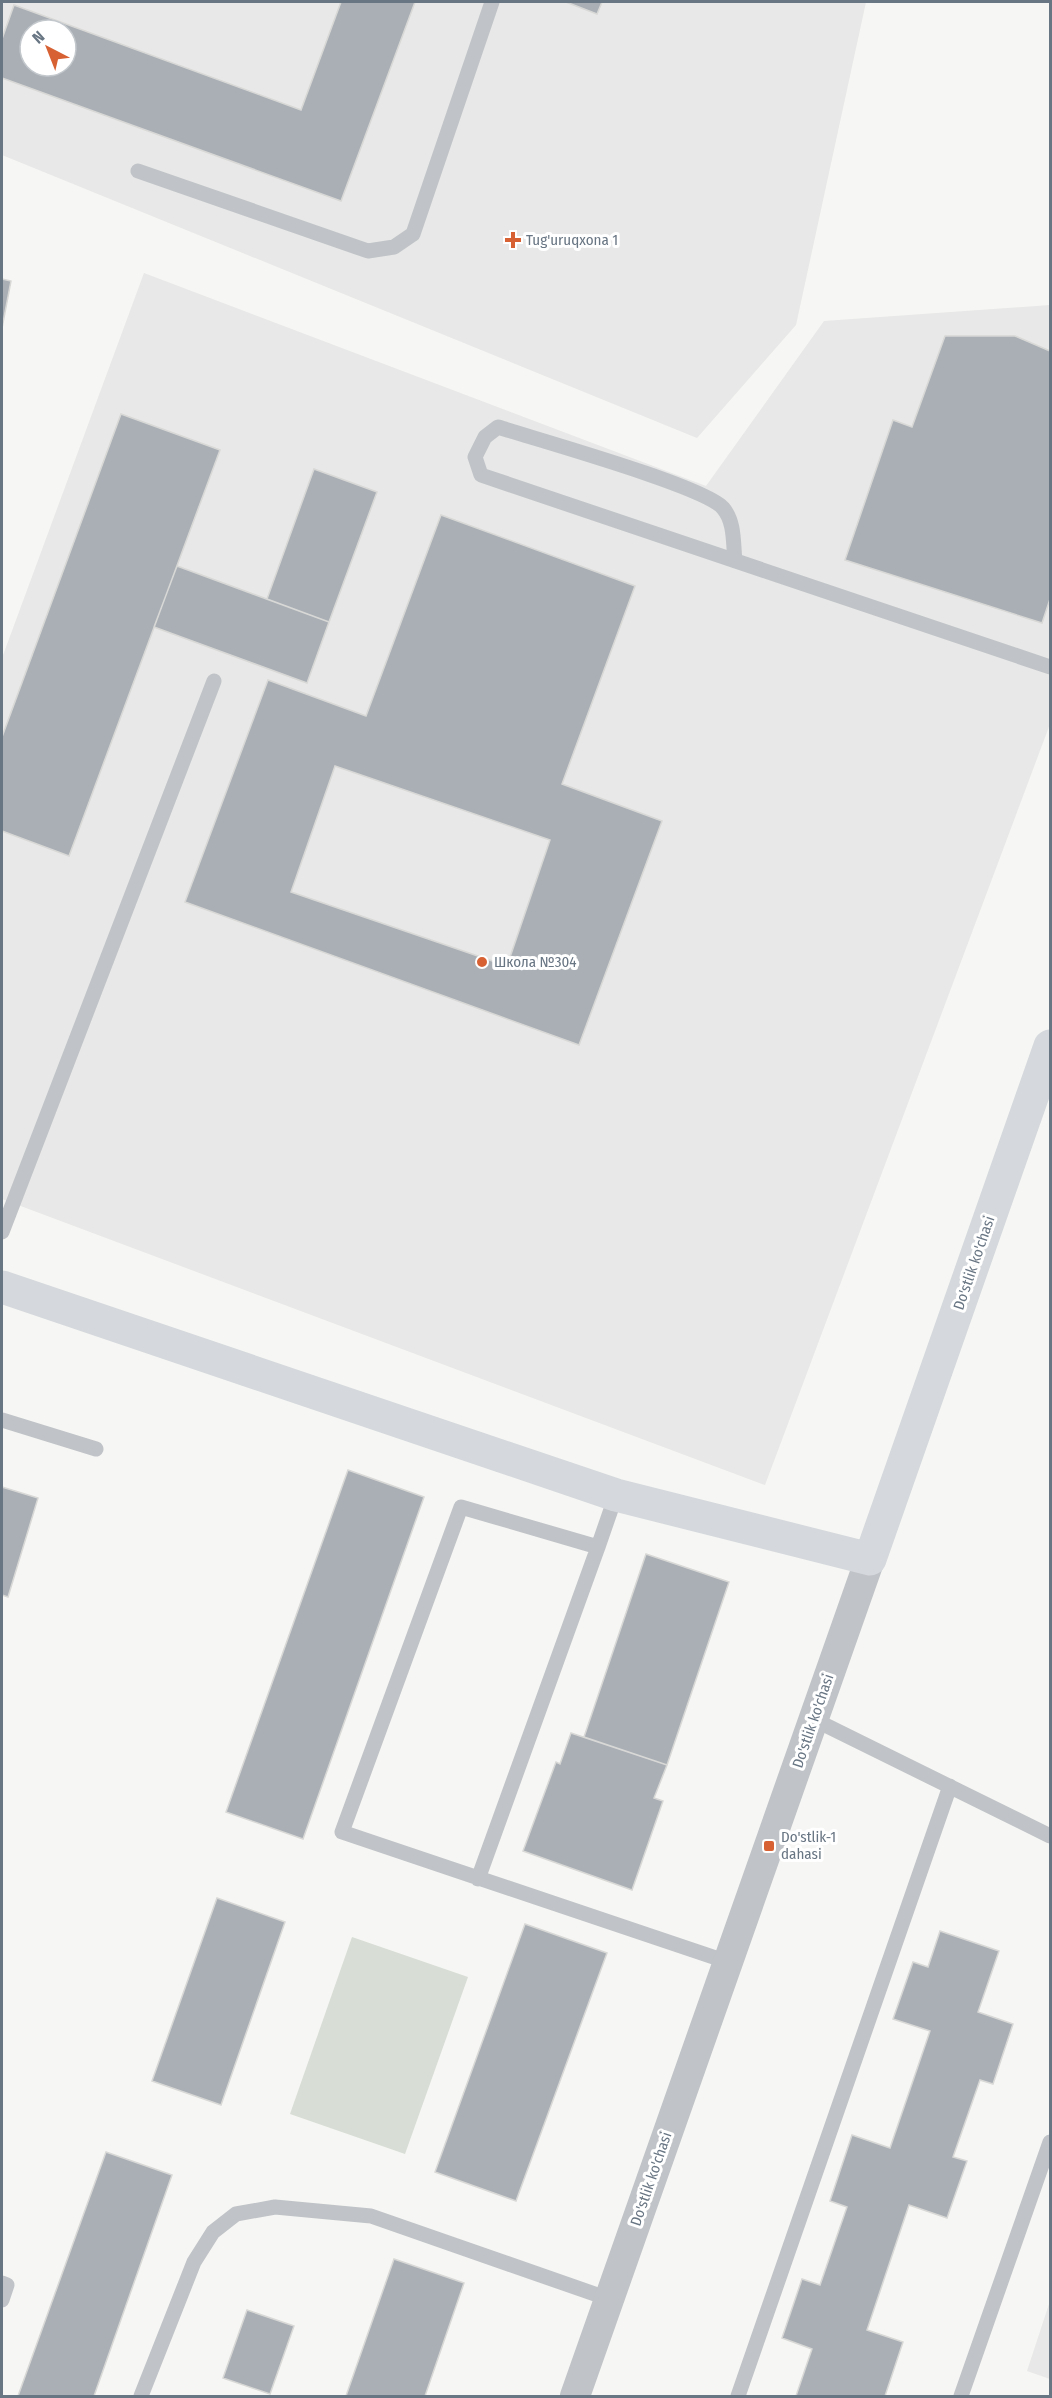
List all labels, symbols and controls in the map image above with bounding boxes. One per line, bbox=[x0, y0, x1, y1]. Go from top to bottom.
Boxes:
north arrow bbox=[18, 18, 78, 78]
text: N bbox=[28, 27, 48, 47]
marker: Tug'uruqxona 1 bbox=[504, 231, 522, 249]
place label: Tug'uruqxona 1 bbox=[526, 231, 618, 249]
place label: Школа №304 bbox=[494, 953, 577, 971]
marker: Школа №304 bbox=[475, 955, 489, 969]
street label: Do'stlik ko'chasi bbox=[950, 1214, 998, 1312]
street label: Do'stlik ko'chasi bbox=[789, 1672, 837, 1770]
place label: Do'stlik-1 dahasi bbox=[781, 1828, 836, 1863]
marker: Do'stlik-1 dahasi bbox=[762, 1839, 776, 1853]
street label: Do'stlik ko'chasi bbox=[627, 2130, 675, 2228]

